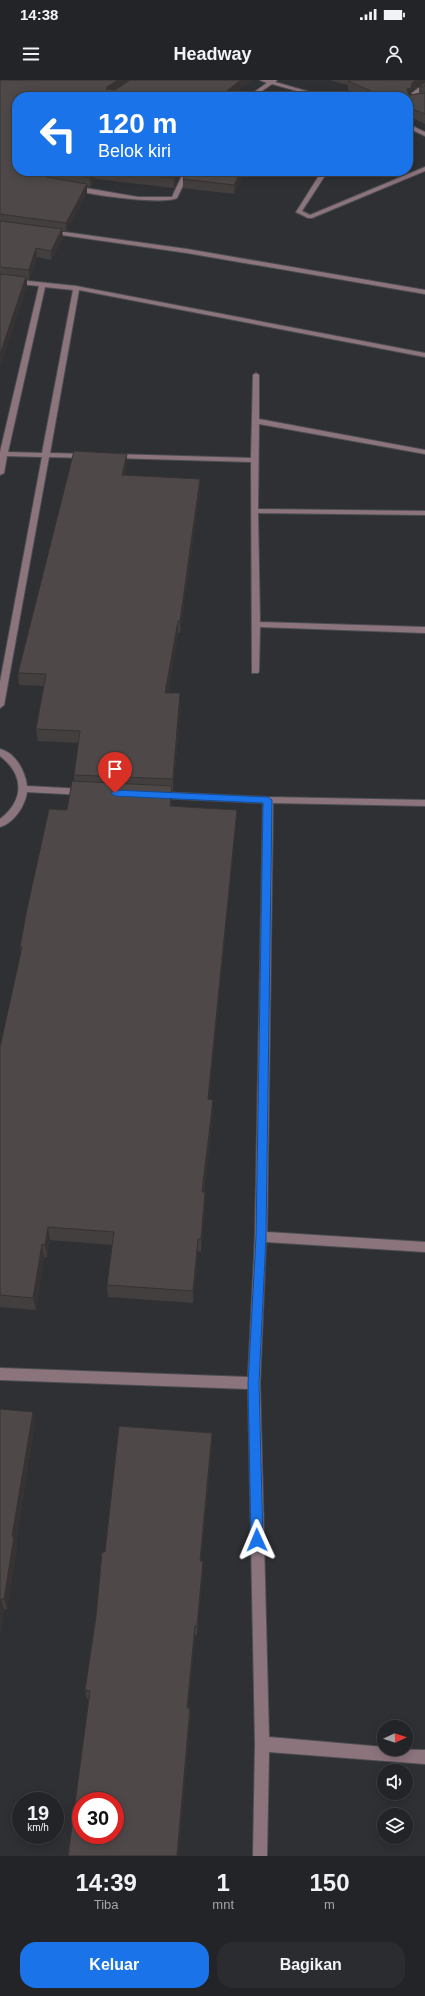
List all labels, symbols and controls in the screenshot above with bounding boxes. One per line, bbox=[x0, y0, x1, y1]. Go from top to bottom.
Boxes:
text: 14:38 bbox=[20, 6, 58, 23]
icon: menu bbox=[20, 43, 42, 65]
icon: person bbox=[383, 43, 405, 65]
text: Headway bbox=[173, 44, 252, 64]
icon: left bbox=[32, 108, 84, 160]
text: 120 m bbox=[98, 108, 177, 139]
text: Belok kiri bbox=[98, 141, 171, 161]
pin bbox=[98, 752, 132, 793]
icon: arrive bbox=[104, 758, 126, 780]
position arrow bbox=[236, 1519, 278, 1561]
north arrow bbox=[377, 1720, 413, 1756]
map controls bbox=[377, 1720, 413, 1844]
button: sound bbox=[377, 1764, 413, 1800]
speed limit sign: 30 bbox=[72, 1792, 124, 1844]
text: 19 bbox=[27, 1802, 49, 1824]
button: layers bbox=[377, 1808, 413, 1844]
text: km/h bbox=[27, 1822, 49, 1833]
text: 14:39 bbox=[75, 1869, 137, 1896]
text: 1 bbox=[216, 1869, 230, 1896]
text: 150 bbox=[309, 1869, 350, 1896]
text: Tiba bbox=[94, 1897, 119, 1912]
text: mnt bbox=[212, 1897, 234, 1912]
text: m bbox=[324, 1897, 335, 1912]
button: Keluar bbox=[20, 1942, 209, 1988]
button: Bagikan bbox=[217, 1942, 405, 1988]

